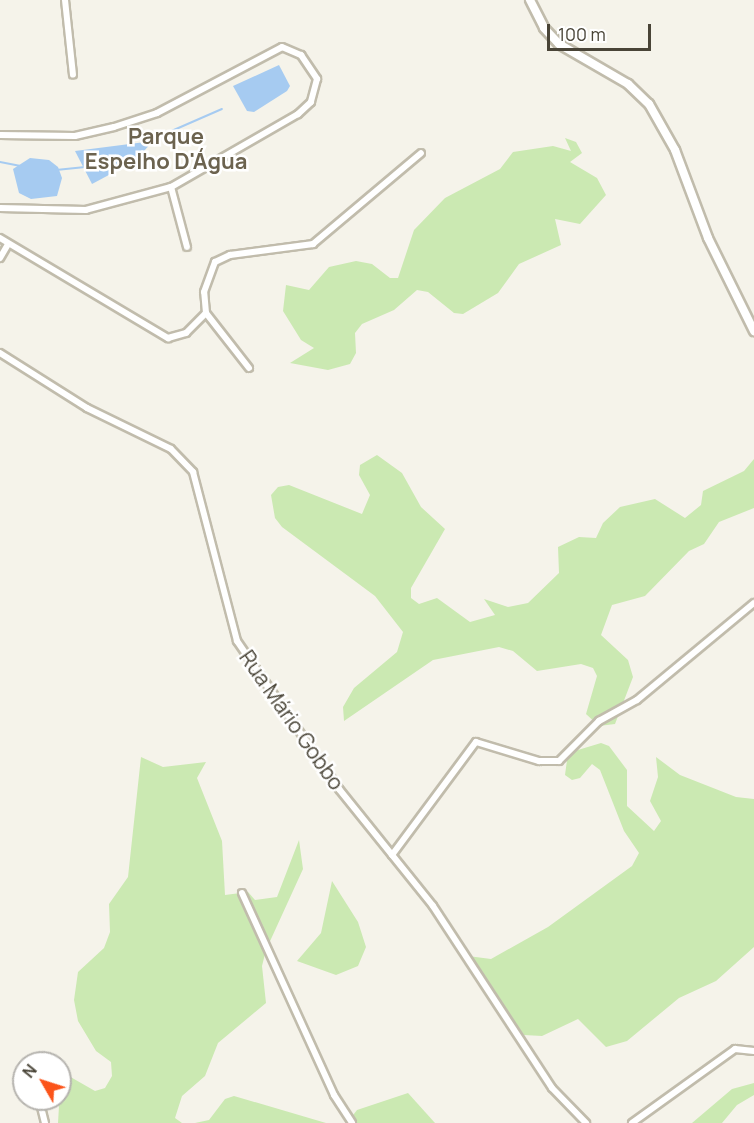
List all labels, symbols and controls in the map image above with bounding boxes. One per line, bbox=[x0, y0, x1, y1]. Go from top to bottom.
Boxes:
scale bar bbox=[550, 12, 654, 50]
text: 100 m bbox=[558, 22, 606, 46]
district label: Parque Espelho D'Água bbox=[85, 123, 247, 174]
street label: Rua Mário Gobbo bbox=[235, 645, 349, 795]
north arrow bbox=[12, 1051, 72, 1111]
text: N bbox=[17, 1060, 42, 1082]

